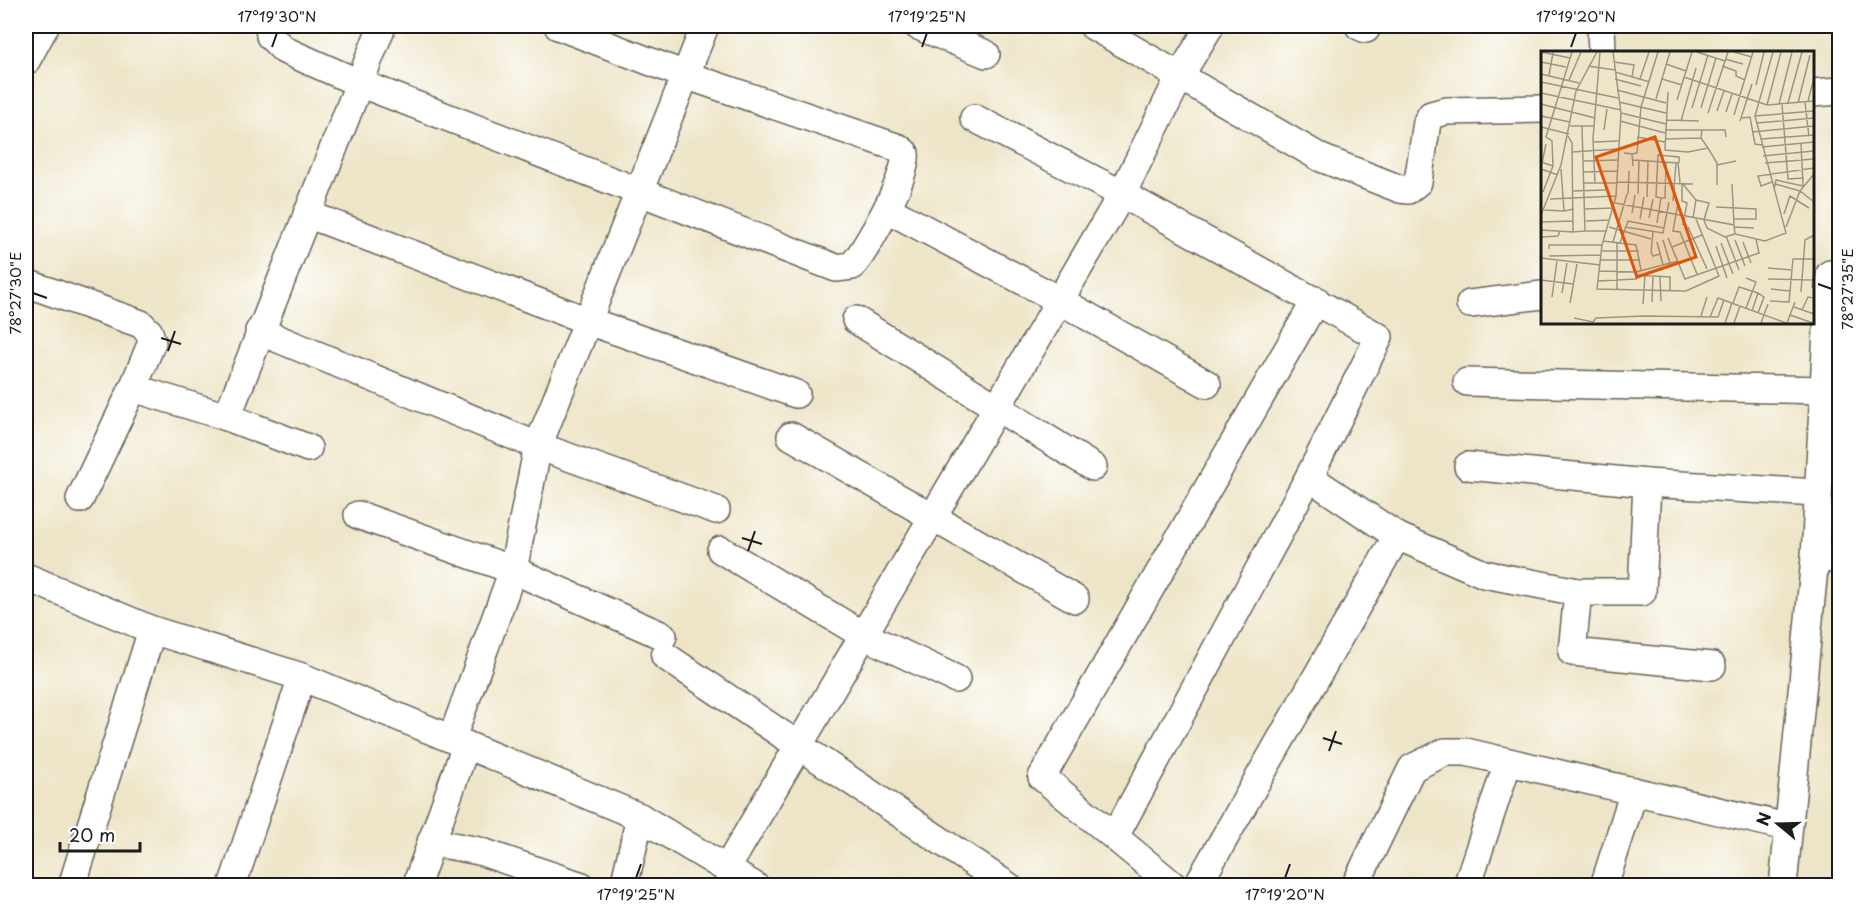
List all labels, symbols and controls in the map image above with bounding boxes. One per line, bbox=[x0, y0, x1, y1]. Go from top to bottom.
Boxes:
text: 17°19'30"N bbox=[237, 4, 317, 27]
text: 17°19'25"N bbox=[888, 4, 966, 27]
text: 17°19'20"N bbox=[1536, 4, 1616, 27]
inset map bbox=[1541, 51, 1814, 324]
text: 78°27'35"E bbox=[1835, 248, 1858, 330]
text: 78°27'30"E bbox=[3, 252, 26, 334]
north arrow bbox=[1748, 794, 1808, 854]
text: N bbox=[1749, 809, 1776, 829]
scale bar bbox=[60, 815, 140, 853]
text: 20 m bbox=[69, 821, 115, 848]
text: 17°19'25"N bbox=[597, 882, 675, 905]
text: 17°19'20"N bbox=[1245, 882, 1325, 905]

